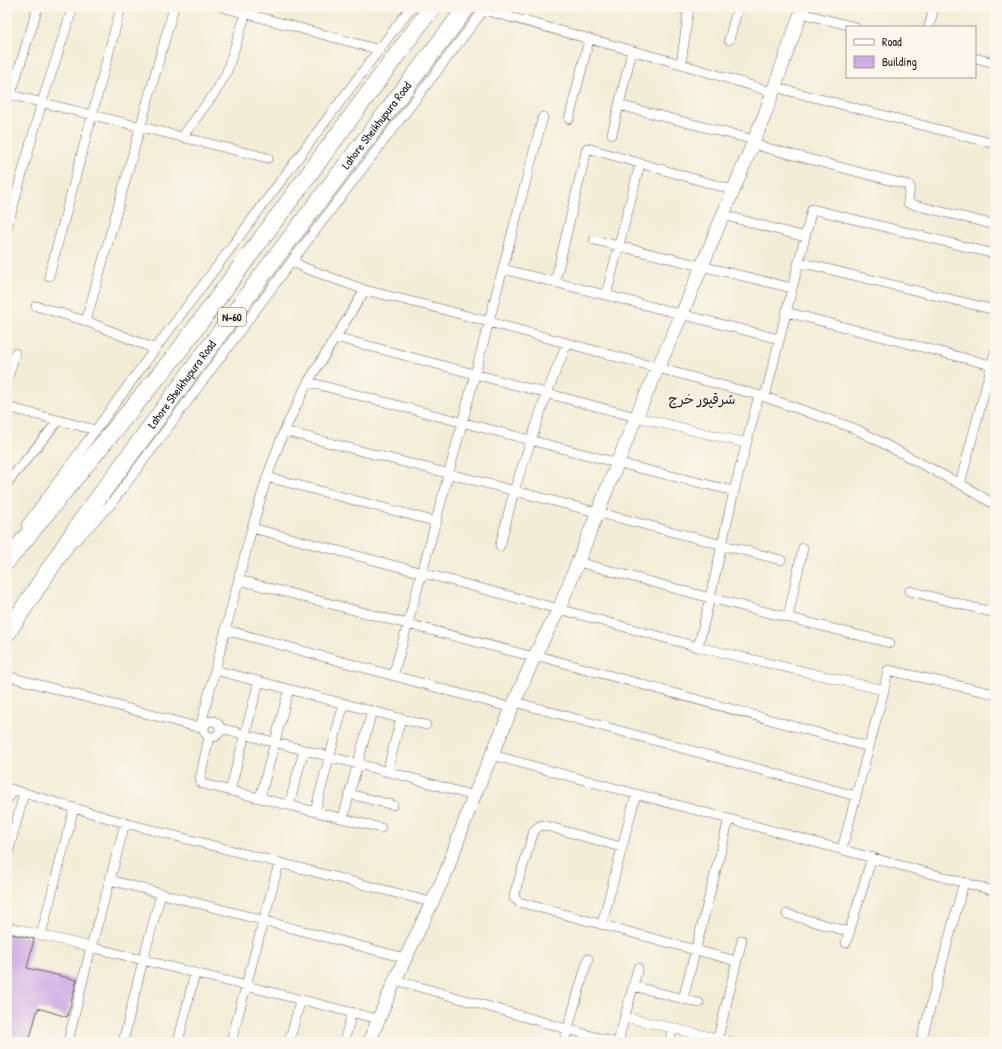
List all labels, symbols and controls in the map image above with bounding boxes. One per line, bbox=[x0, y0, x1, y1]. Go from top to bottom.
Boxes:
legend bbox=[846, 26, 976, 78]
text: Road bbox=[882, 33, 902, 50]
text: Building bbox=[882, 53, 917, 70]
street label: Lahore Sheikhupura Road bbox=[337, 78, 415, 172]
road number: N-60 bbox=[218, 308, 246, 326]
street label: Lahore Sheikhupura Road bbox=[143, 336, 220, 432]
district label: شرقپور خرچ bbox=[668, 389, 736, 409]

